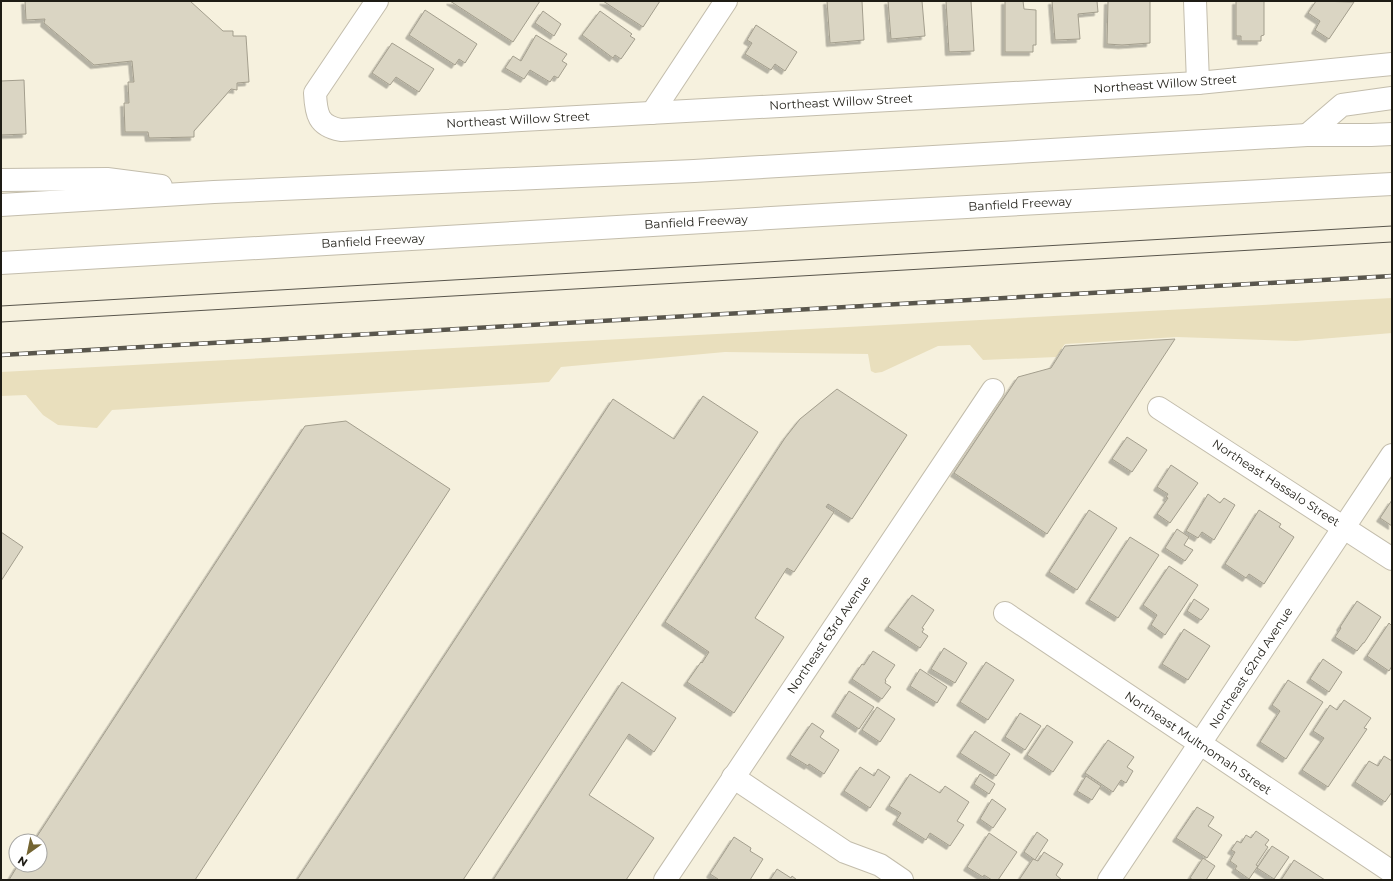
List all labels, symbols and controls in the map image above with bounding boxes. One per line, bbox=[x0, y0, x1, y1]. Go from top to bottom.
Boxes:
street label: Northeast Willow Street bbox=[1093, 71, 1237, 96]
street label: Northeast Willow Street bbox=[769, 90, 913, 113]
street label: Northeast Willow Street bbox=[446, 108, 590, 131]
street label: Banfield Freeway bbox=[968, 193, 1073, 214]
street label: Banfield Freeway bbox=[644, 211, 749, 232]
street label: Banfield Freeway bbox=[321, 230, 426, 251]
street label: Northeast Hassalo Street bbox=[1210, 436, 1343, 530]
street label: Northeast 63rd Avenue bbox=[784, 573, 874, 696]
street label: Northeast 62nd Avenue bbox=[1206, 604, 1296, 731]
street label: Northeast Multnomah Street bbox=[1122, 688, 1275, 797]
north arrow bbox=[8, 833, 48, 873]
text: N bbox=[15, 853, 30, 870]

